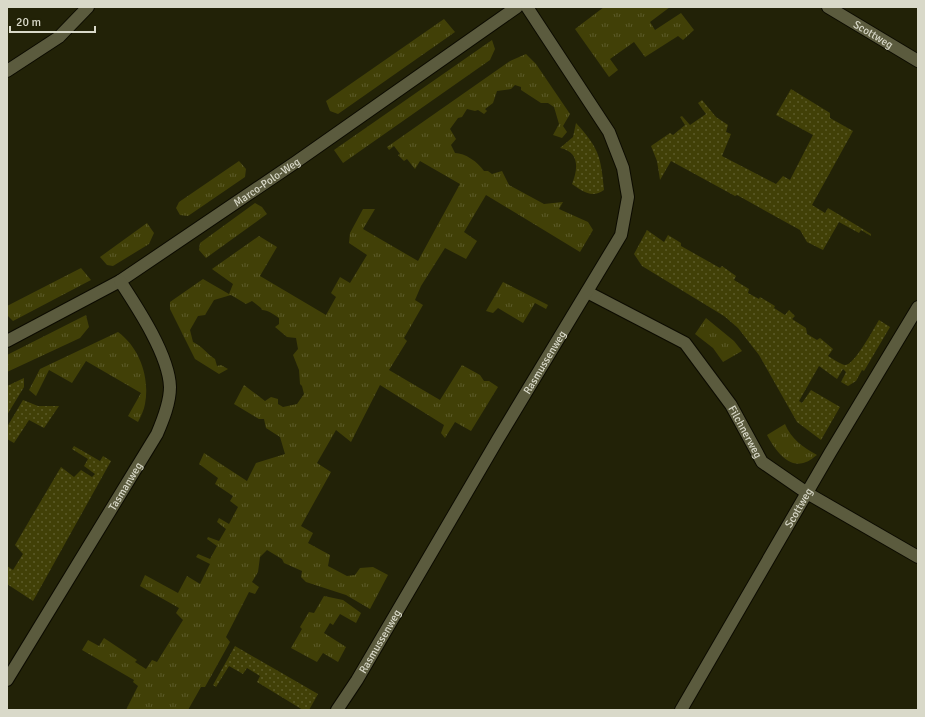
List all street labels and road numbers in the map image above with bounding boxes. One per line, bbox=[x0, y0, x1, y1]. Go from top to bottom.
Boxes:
street label: Scottweg bbox=[851, 17, 896, 51]
street label: Marco-Polo-Weg bbox=[231, 155, 303, 209]
street label: Rasmussenweg bbox=[520, 328, 569, 396]
street label: Filchnerweg bbox=[726, 403, 765, 460]
street label: Tasmanweg bbox=[105, 459, 145, 513]
street label: Scottweg bbox=[782, 485, 815, 530]
street label: Rasmussenweg bbox=[356, 607, 404, 676]

